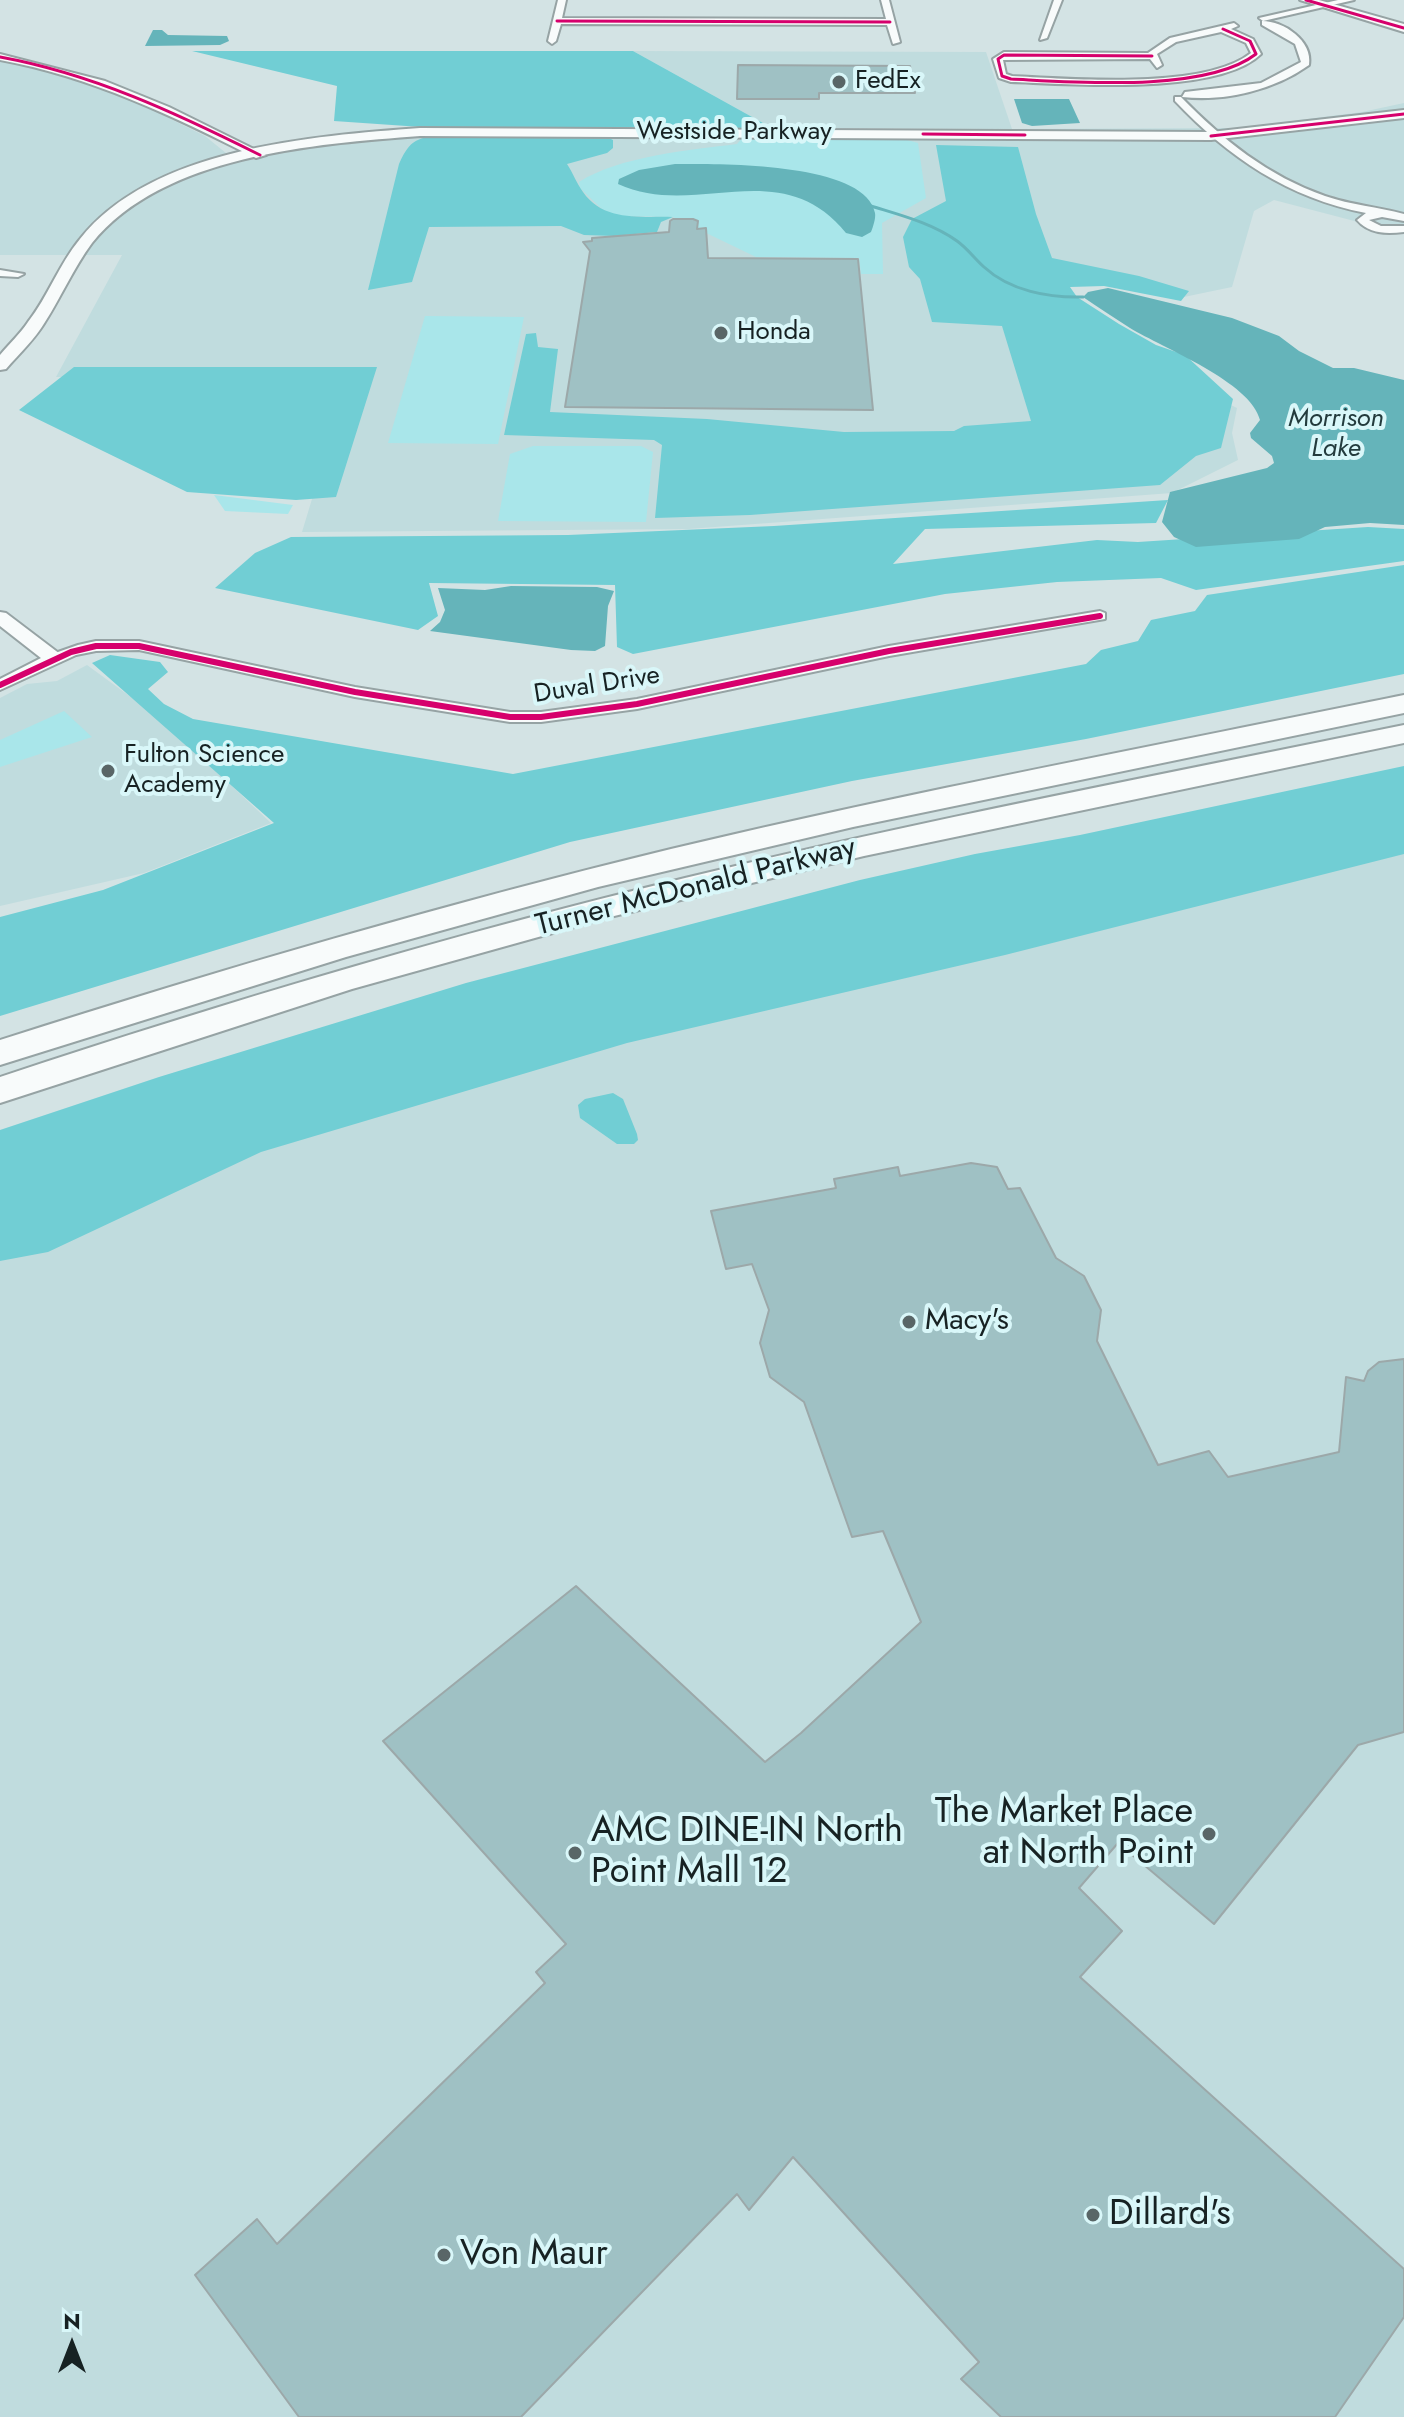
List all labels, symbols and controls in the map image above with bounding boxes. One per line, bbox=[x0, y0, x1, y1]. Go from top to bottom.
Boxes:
place label: FedEx bbox=[855, 66, 921, 98]
marker: FedEx bbox=[830, 73, 848, 91]
street label: Westside Parkway bbox=[636, 117, 832, 149]
place label: Honda bbox=[737, 317, 811, 349]
marker: Honda bbox=[712, 324, 730, 342]
water label: Morrison Lake bbox=[1288, 404, 1384, 466]
street label: Duval Drive bbox=[532, 661, 662, 711]
place label: Fulton Science Academy bbox=[124, 740, 284, 802]
marker: Fulton Science Academy bbox=[99, 762, 117, 780]
street label: Turner McDonald Parkway bbox=[532, 831, 860, 945]
place label: Macy's bbox=[925, 1304, 1009, 1340]
marker: Macy's bbox=[900, 1313, 918, 1331]
place label: The Market Place at North Point bbox=[935, 1791, 1193, 1876]
place label: AMC DINE-IN North Point Mall 12 bbox=[591, 1810, 903, 1895]
marker: The Market Place at North Point bbox=[1200, 1825, 1218, 1843]
marker: AMC DINE-IN North Point Mall 12 bbox=[566, 1844, 584, 1862]
place label: Dillard's bbox=[1109, 2193, 1231, 2237]
marker: Dillard's bbox=[1084, 2206, 1102, 2224]
place label: Von Maur bbox=[460, 2233, 608, 2277]
marker: Von Maur bbox=[435, 2246, 453, 2264]
north arrow bbox=[32, 2305, 112, 2385]
text: N bbox=[63, 2305, 81, 2337]

